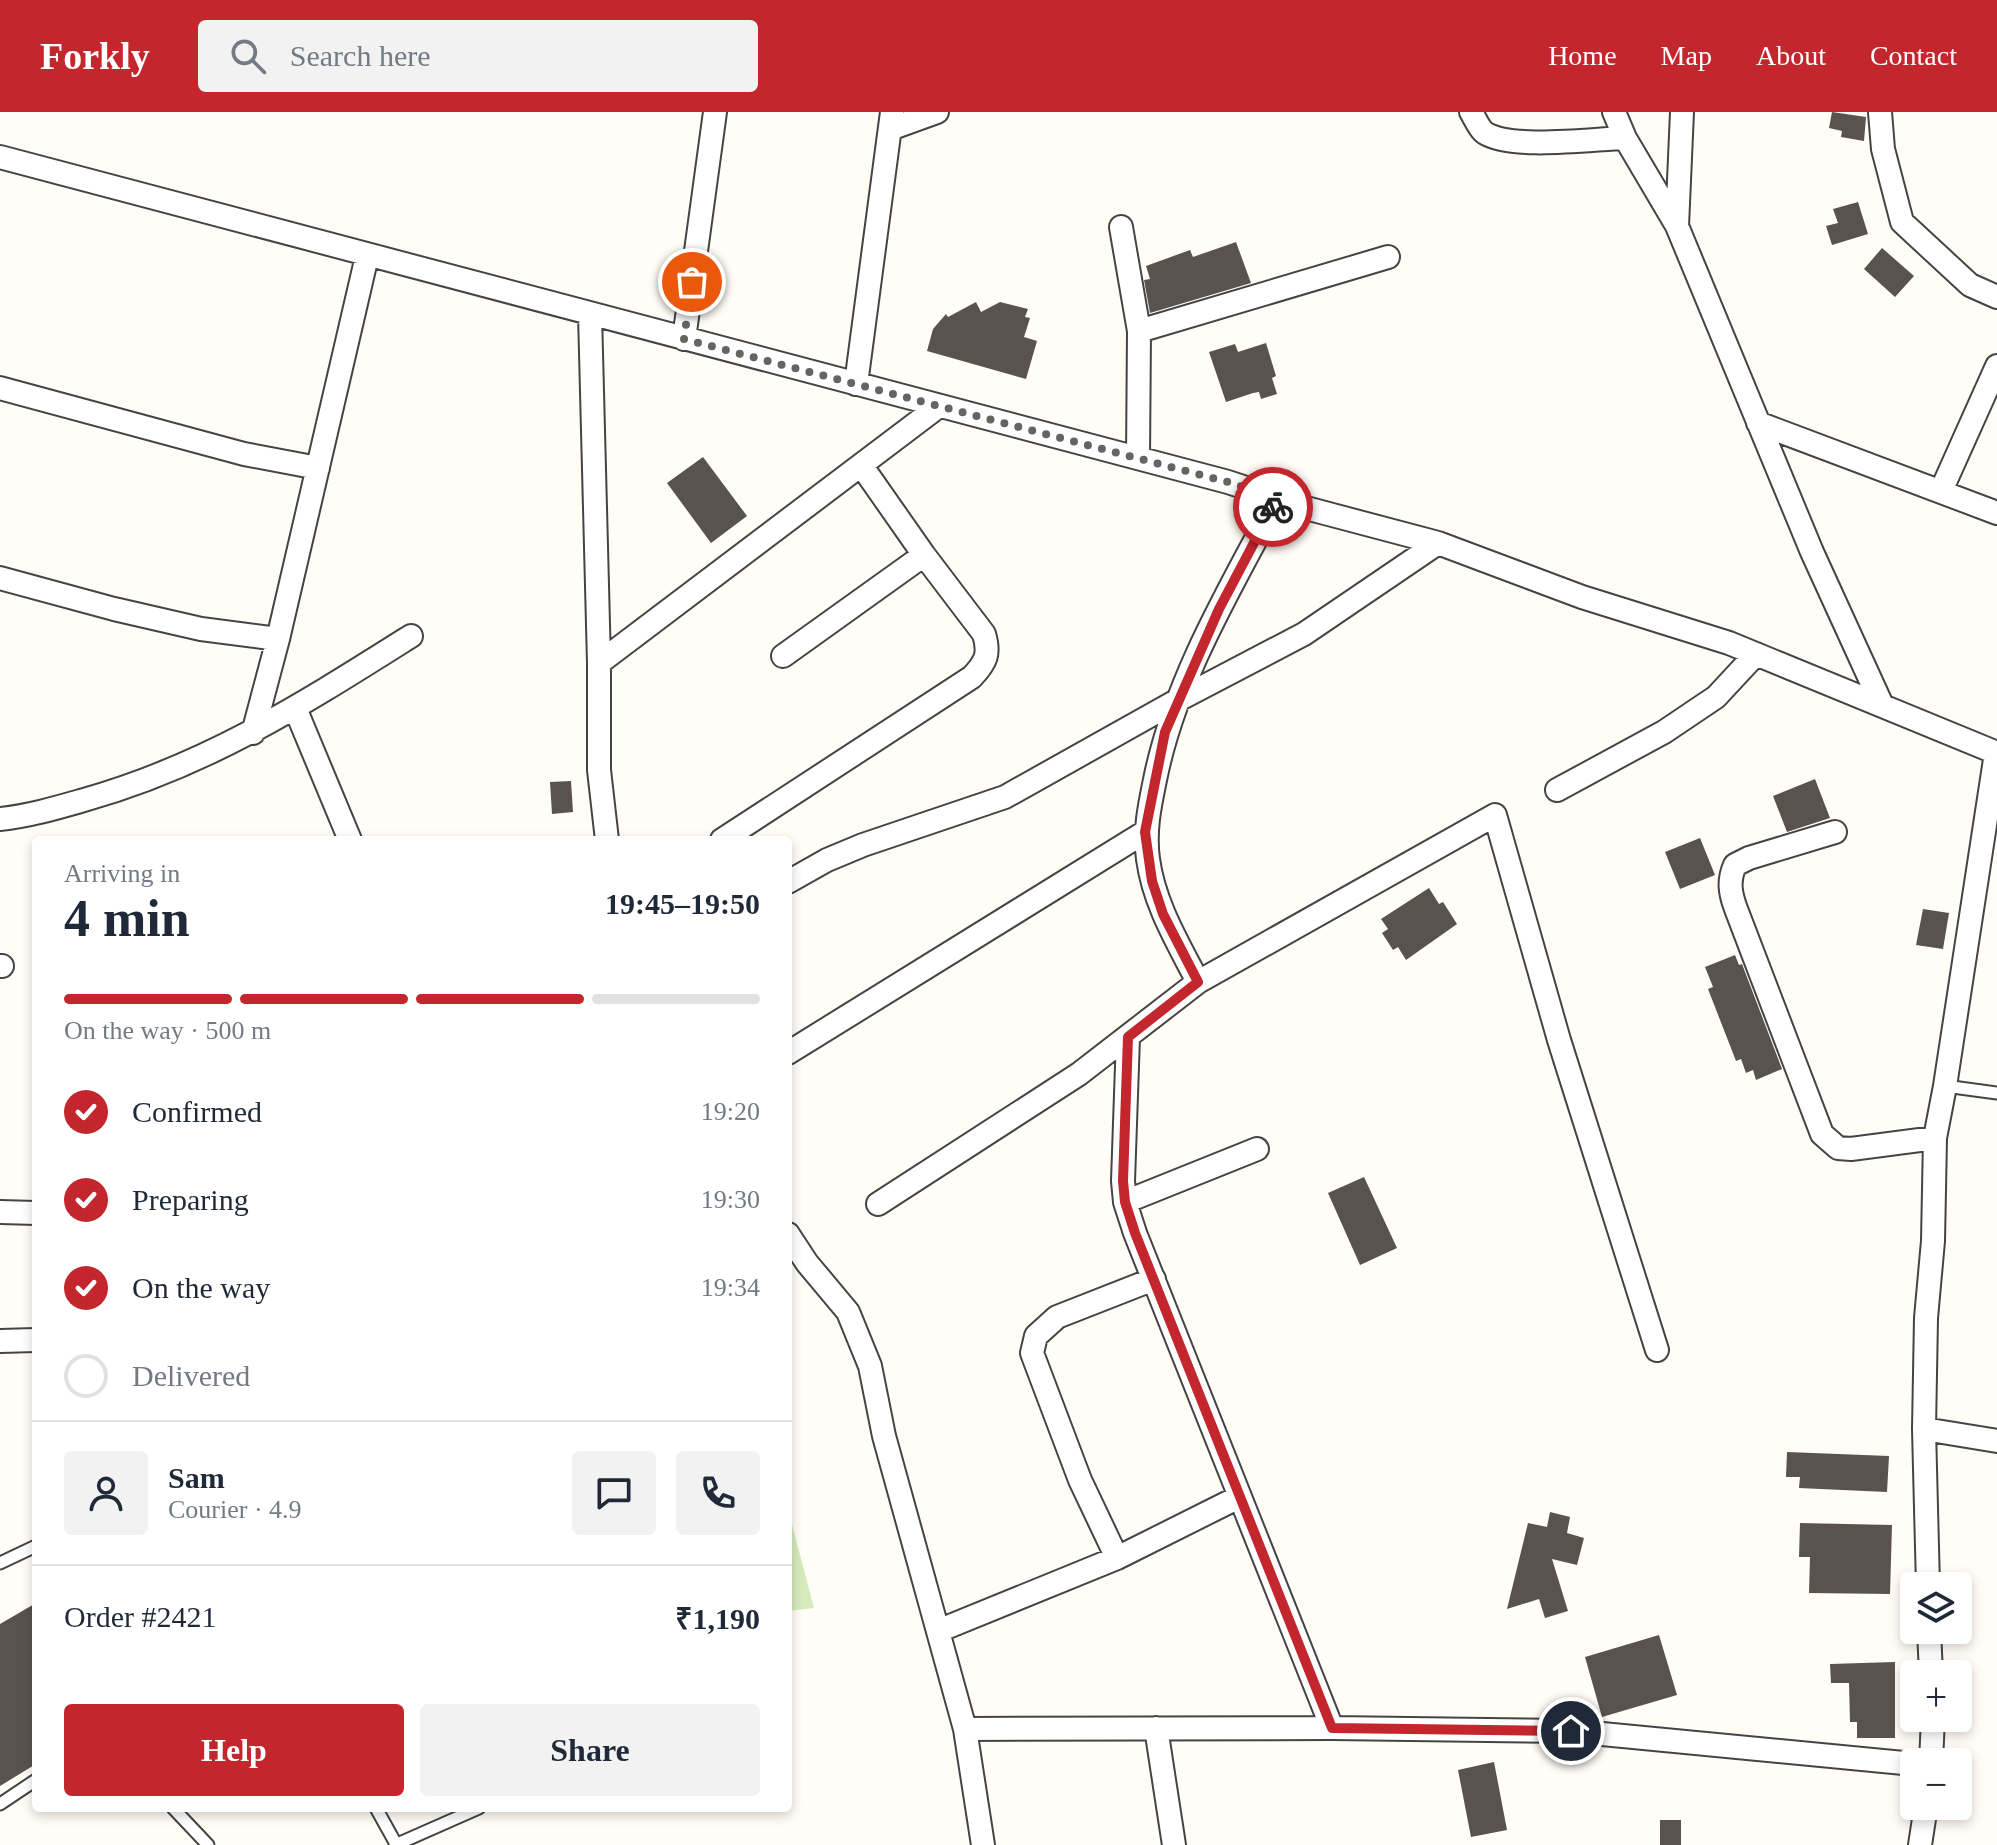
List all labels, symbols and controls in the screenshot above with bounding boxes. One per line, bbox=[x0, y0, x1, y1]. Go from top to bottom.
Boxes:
search box bbox=[198, 20, 758, 92]
icon: search bbox=[226, 34, 270, 78]
text: Forkly bbox=[40, 35, 150, 77]
text: Search here bbox=[290, 39, 431, 72]
text: Home bbox=[1548, 40, 1617, 71]
text: Map bbox=[1661, 40, 1712, 71]
text: About bbox=[1756, 40, 1826, 71]
text: Contact bbox=[1870, 40, 1957, 71]
pin bbox=[658, 248, 726, 316]
icon: bag bbox=[670, 260, 714, 304]
courier bbox=[1233, 467, 1313, 547]
icon: bike bbox=[1251, 485, 1295, 529]
text: Arriving in bbox=[64, 859, 180, 888]
text: 19:45–19:50 bbox=[605, 887, 760, 920]
text: 4 min bbox=[64, 890, 190, 947]
text: On the way · 500 m bbox=[64, 1016, 271, 1045]
icon: check bbox=[64, 1090, 108, 1134]
text: Confirmed bbox=[132, 1095, 262, 1128]
text: 19:20 bbox=[701, 1097, 760, 1126]
icon: check bbox=[64, 1178, 108, 1222]
text: Preparing bbox=[132, 1183, 249, 1216]
text: 19:30 bbox=[701, 1185, 760, 1214]
icon: check bbox=[64, 1266, 108, 1310]
text: On the way bbox=[132, 1271, 270, 1304]
text: 19:34 bbox=[701, 1273, 760, 1302]
text: Delivered bbox=[132, 1359, 250, 1392]
button: person bbox=[64, 1451, 148, 1535]
button: chat bbox=[572, 1451, 656, 1535]
button: phone bbox=[676, 1451, 760, 1535]
text: Sam bbox=[168, 1461, 225, 1494]
text: Courier · 4.9 bbox=[168, 1495, 302, 1524]
map controls bbox=[1900, 1572, 1972, 1820]
button: layers bbox=[1900, 1572, 1972, 1644]
text: Order #2421 bbox=[64, 1600, 216, 1633]
text: ₹1,190 bbox=[675, 1602, 760, 1635]
button: + bbox=[1900, 1660, 1972, 1732]
pin bbox=[1537, 1697, 1605, 1765]
button: Help bbox=[64, 1704, 404, 1796]
button: Share bbox=[420, 1704, 760, 1796]
icon: home bbox=[1549, 1709, 1593, 1753]
button: − bbox=[1900, 1748, 1972, 1820]

